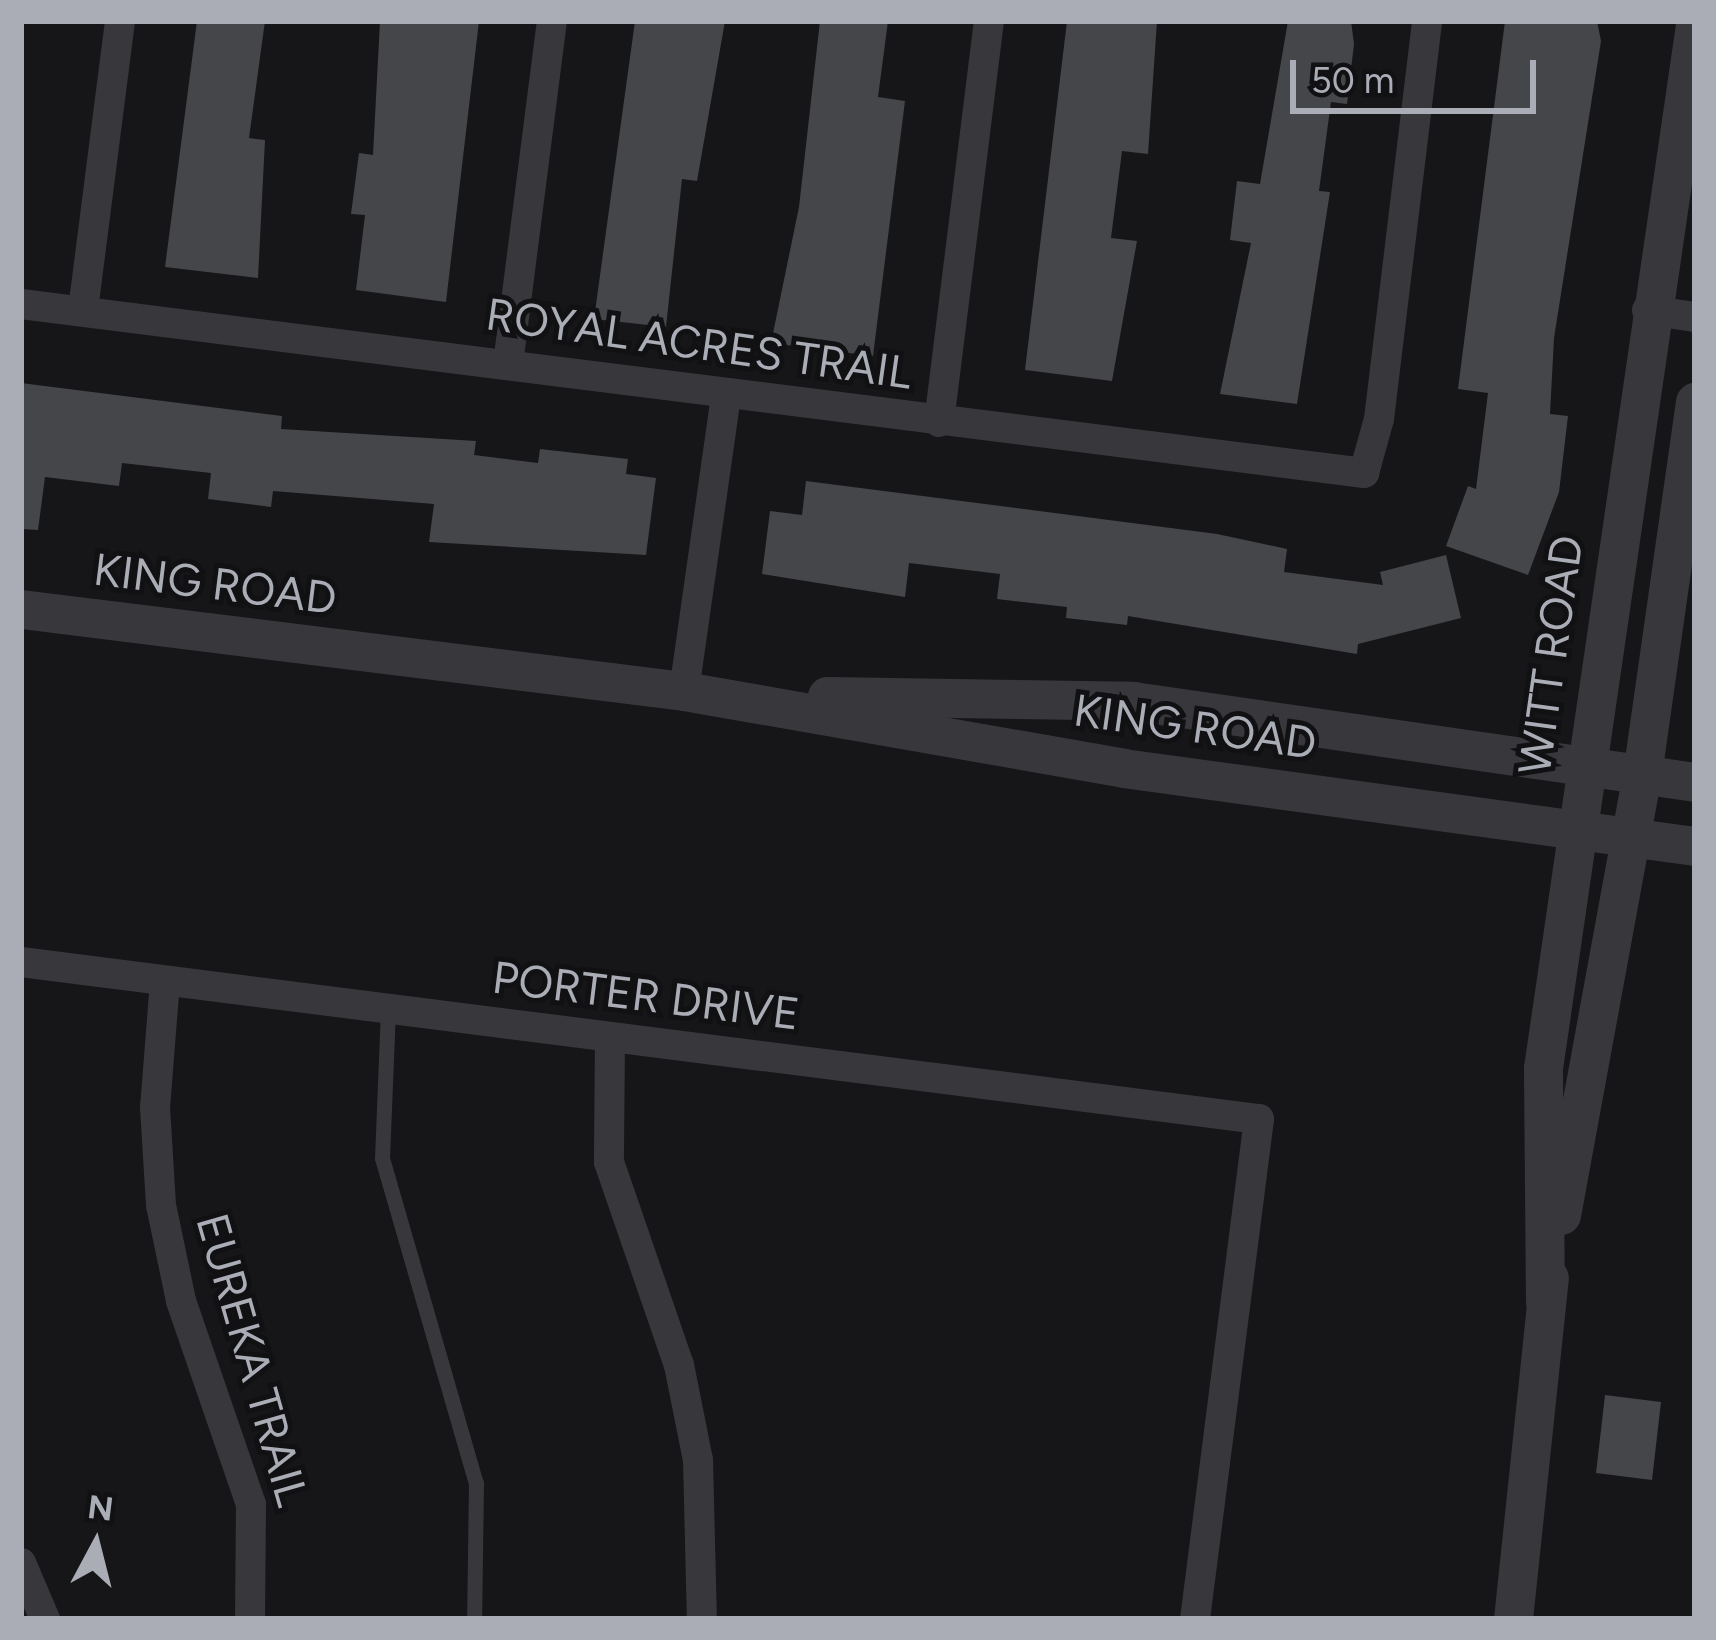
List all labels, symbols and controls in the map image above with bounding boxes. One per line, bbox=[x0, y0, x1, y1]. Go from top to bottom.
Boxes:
scale bar bbox=[1296, 36, 1542, 110]
text: 50 m bbox=[1311, 59, 1394, 102]
street label: ROYAL ACRES TRAIL bbox=[483, 287, 915, 401]
street label: WITT ROAD bbox=[1508, 532, 1594, 778]
street label: KING ROAD bbox=[90, 542, 340, 626]
street label: KING ROAD bbox=[1070, 683, 1320, 771]
street label: PORTER DRIVE bbox=[489, 950, 803, 1042]
street label: EUREKA TRAIL bbox=[185, 1208, 319, 1512]
north arrow bbox=[36, 1484, 156, 1604]
text: N bbox=[85, 1487, 115, 1529]

